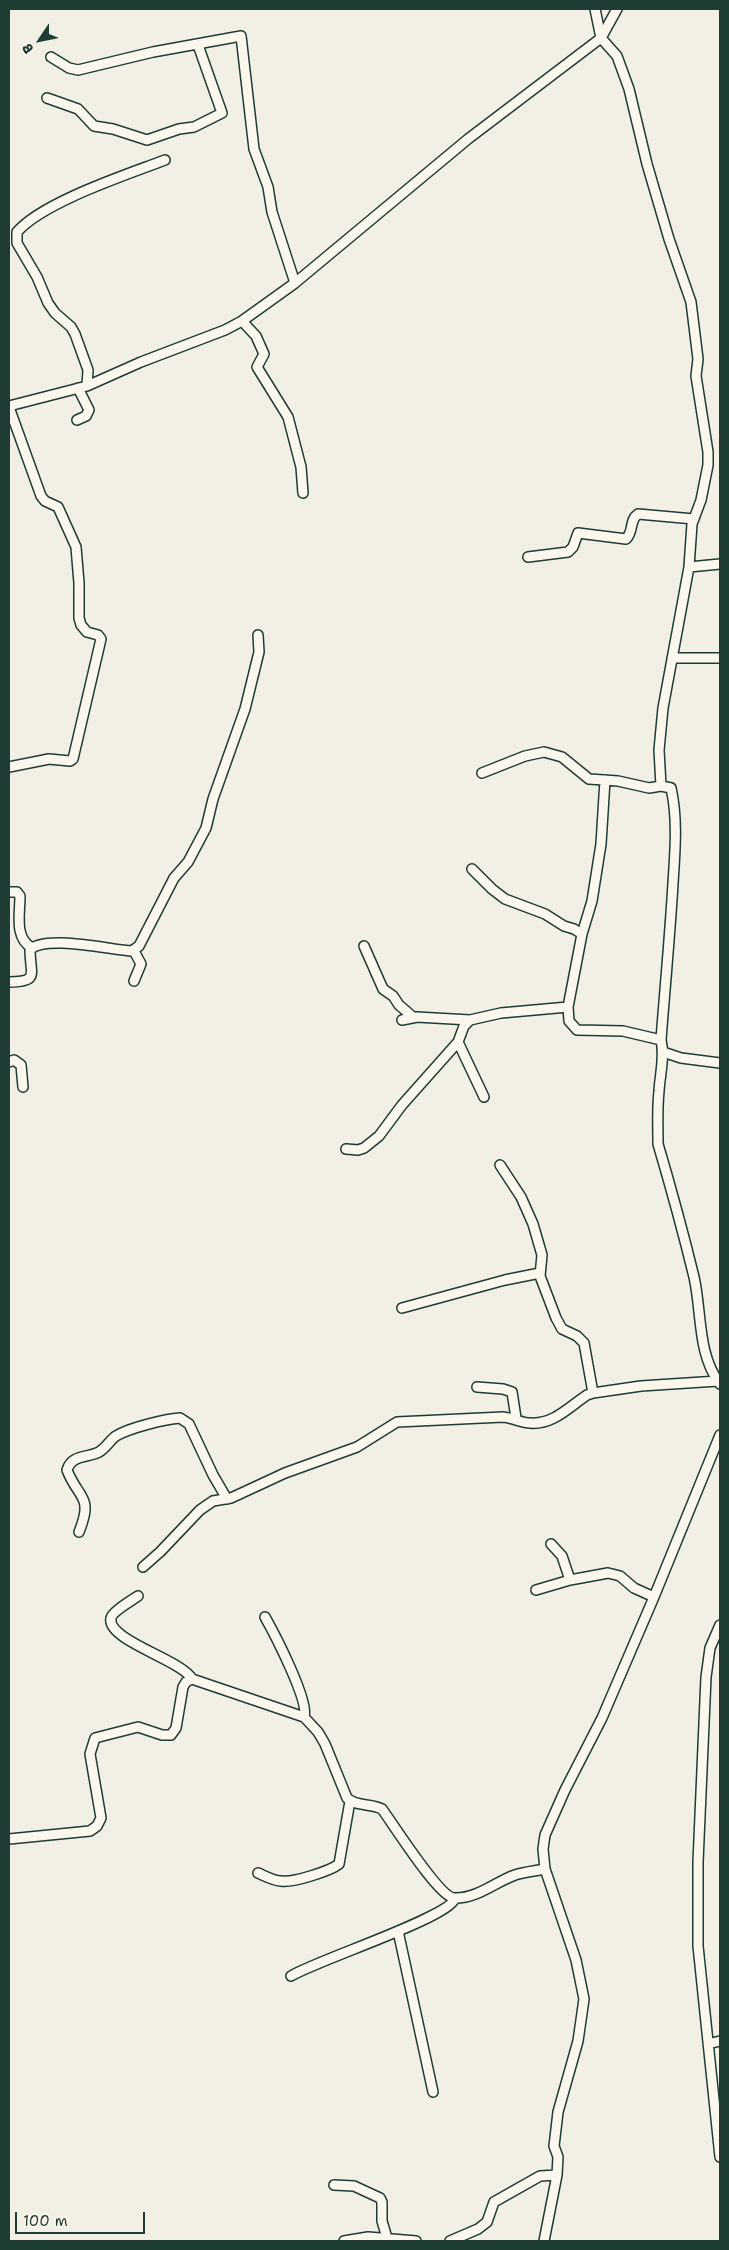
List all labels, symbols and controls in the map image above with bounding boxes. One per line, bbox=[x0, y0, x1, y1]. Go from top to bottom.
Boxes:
north arrow bbox=[15, 15, 65, 65]
text: B bbox=[18, 40, 37, 57]
scale bar bbox=[18, 2202, 148, 2234]
text: 100 m bbox=[23, 2211, 68, 2231]

